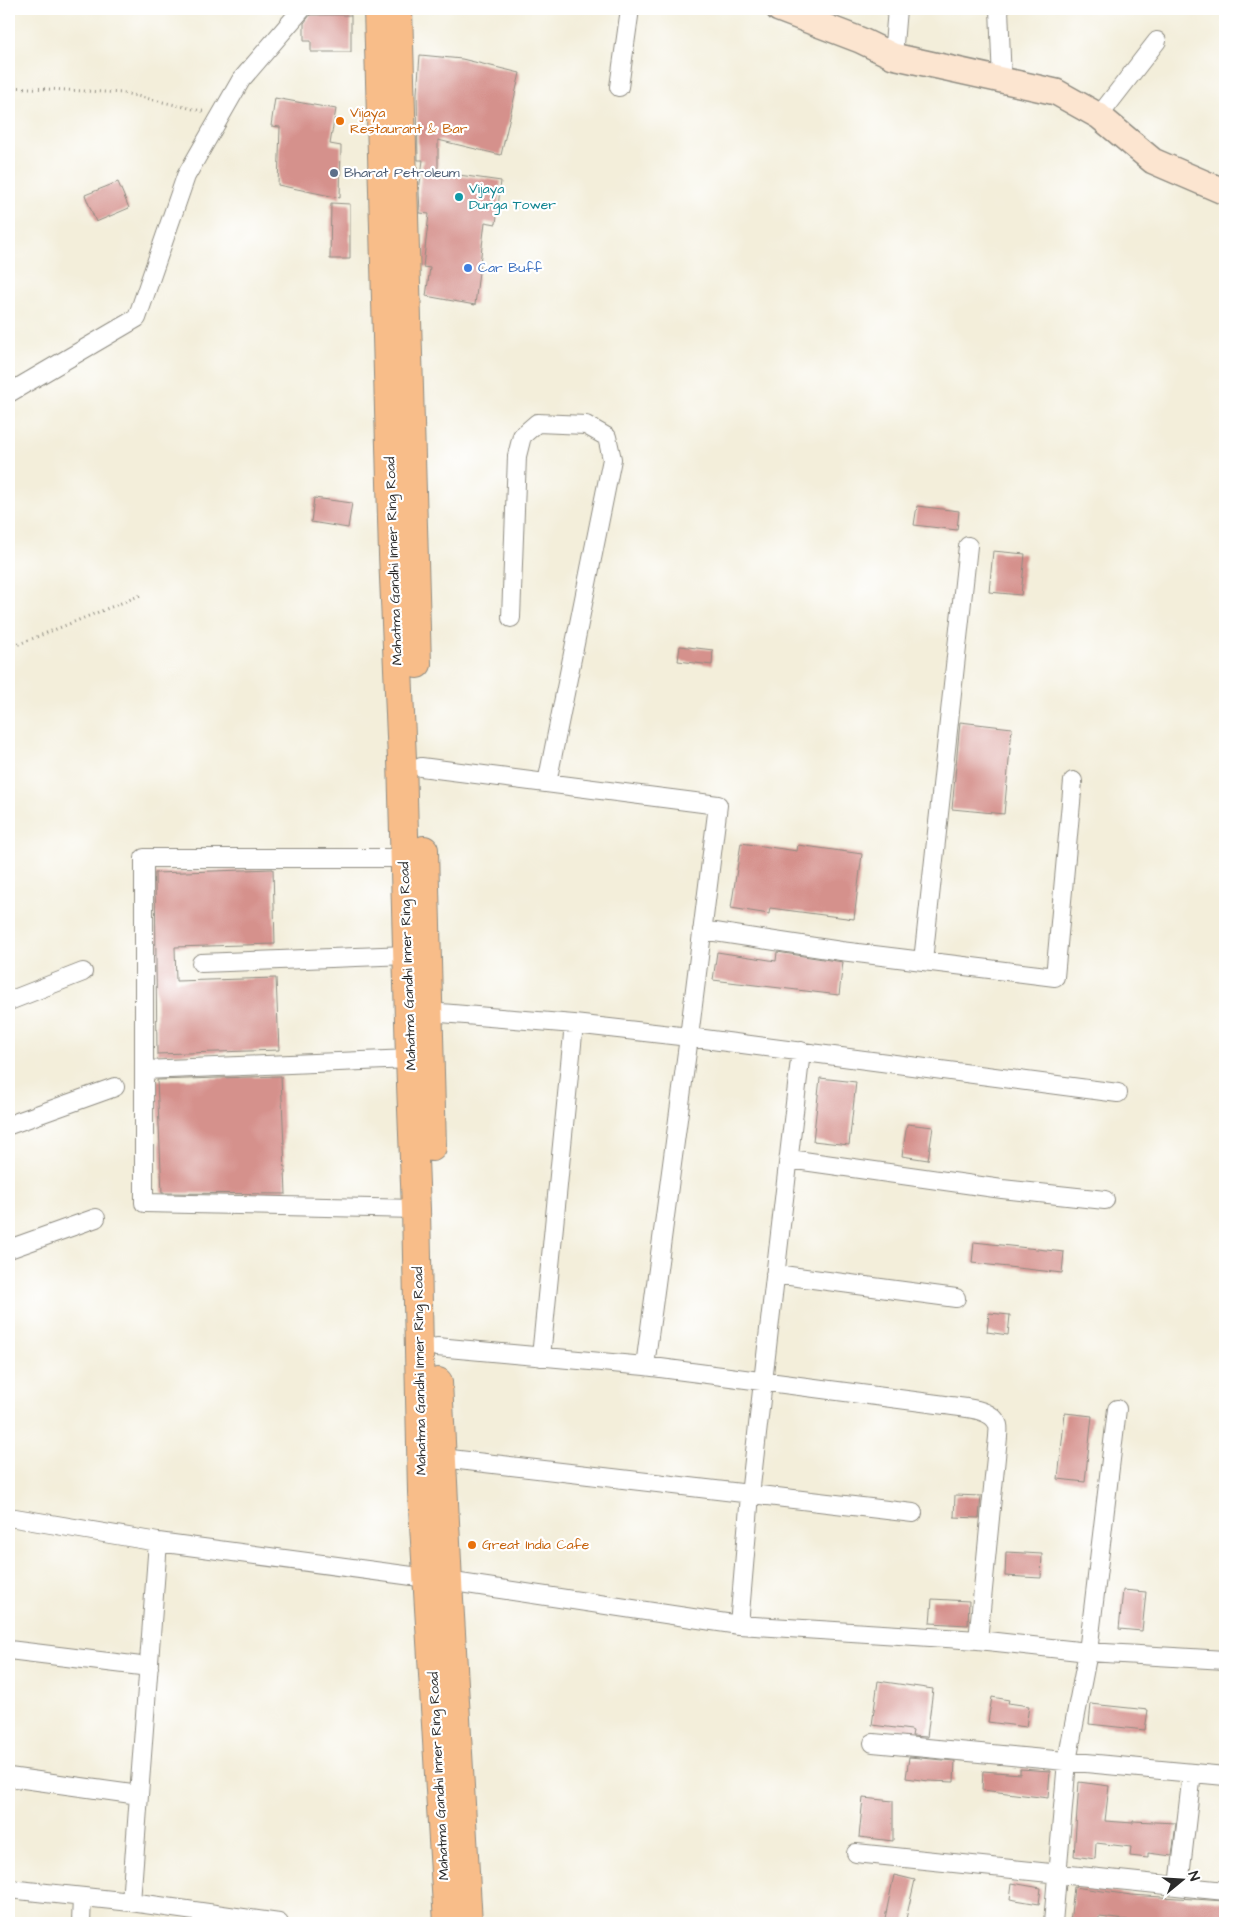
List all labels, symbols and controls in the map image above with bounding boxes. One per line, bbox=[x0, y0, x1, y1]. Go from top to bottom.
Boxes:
place label: Vijaya Restaurant & Bar bbox=[350, 103, 468, 139]
marker: Vijaya Restaurant & Bar bbox=[334, 115, 346, 127]
place label: Bharat Petroleum bbox=[344, 163, 460, 183]
marker: Bharat Petroleum bbox=[328, 167, 340, 179]
place label: Vijaya Durga Tower bbox=[469, 179, 556, 215]
marker: Vijaya Durga Tower bbox=[453, 191, 465, 203]
place label: Car Buff bbox=[478, 258, 543, 278]
marker: Car Buff bbox=[462, 262, 474, 274]
street label: Mahatma Gandhi Inner Ring Road bbox=[380, 456, 408, 666]
street label: Mahatma Gandhi Inner Ring Road bbox=[394, 861, 422, 1071]
street label: Mahatma Gandhi Inner Ring Road bbox=[408, 1266, 432, 1476]
place label: Great India Cafe bbox=[482, 1535, 590, 1555]
marker: Great India Cafe bbox=[466, 1539, 478, 1551]
street label: Mahatma Gandhi Inner Ring Road bbox=[424, 1671, 454, 1881]
north arrow bbox=[1156, 1854, 1206, 1904]
text: N bbox=[1183, 1869, 1204, 1884]

